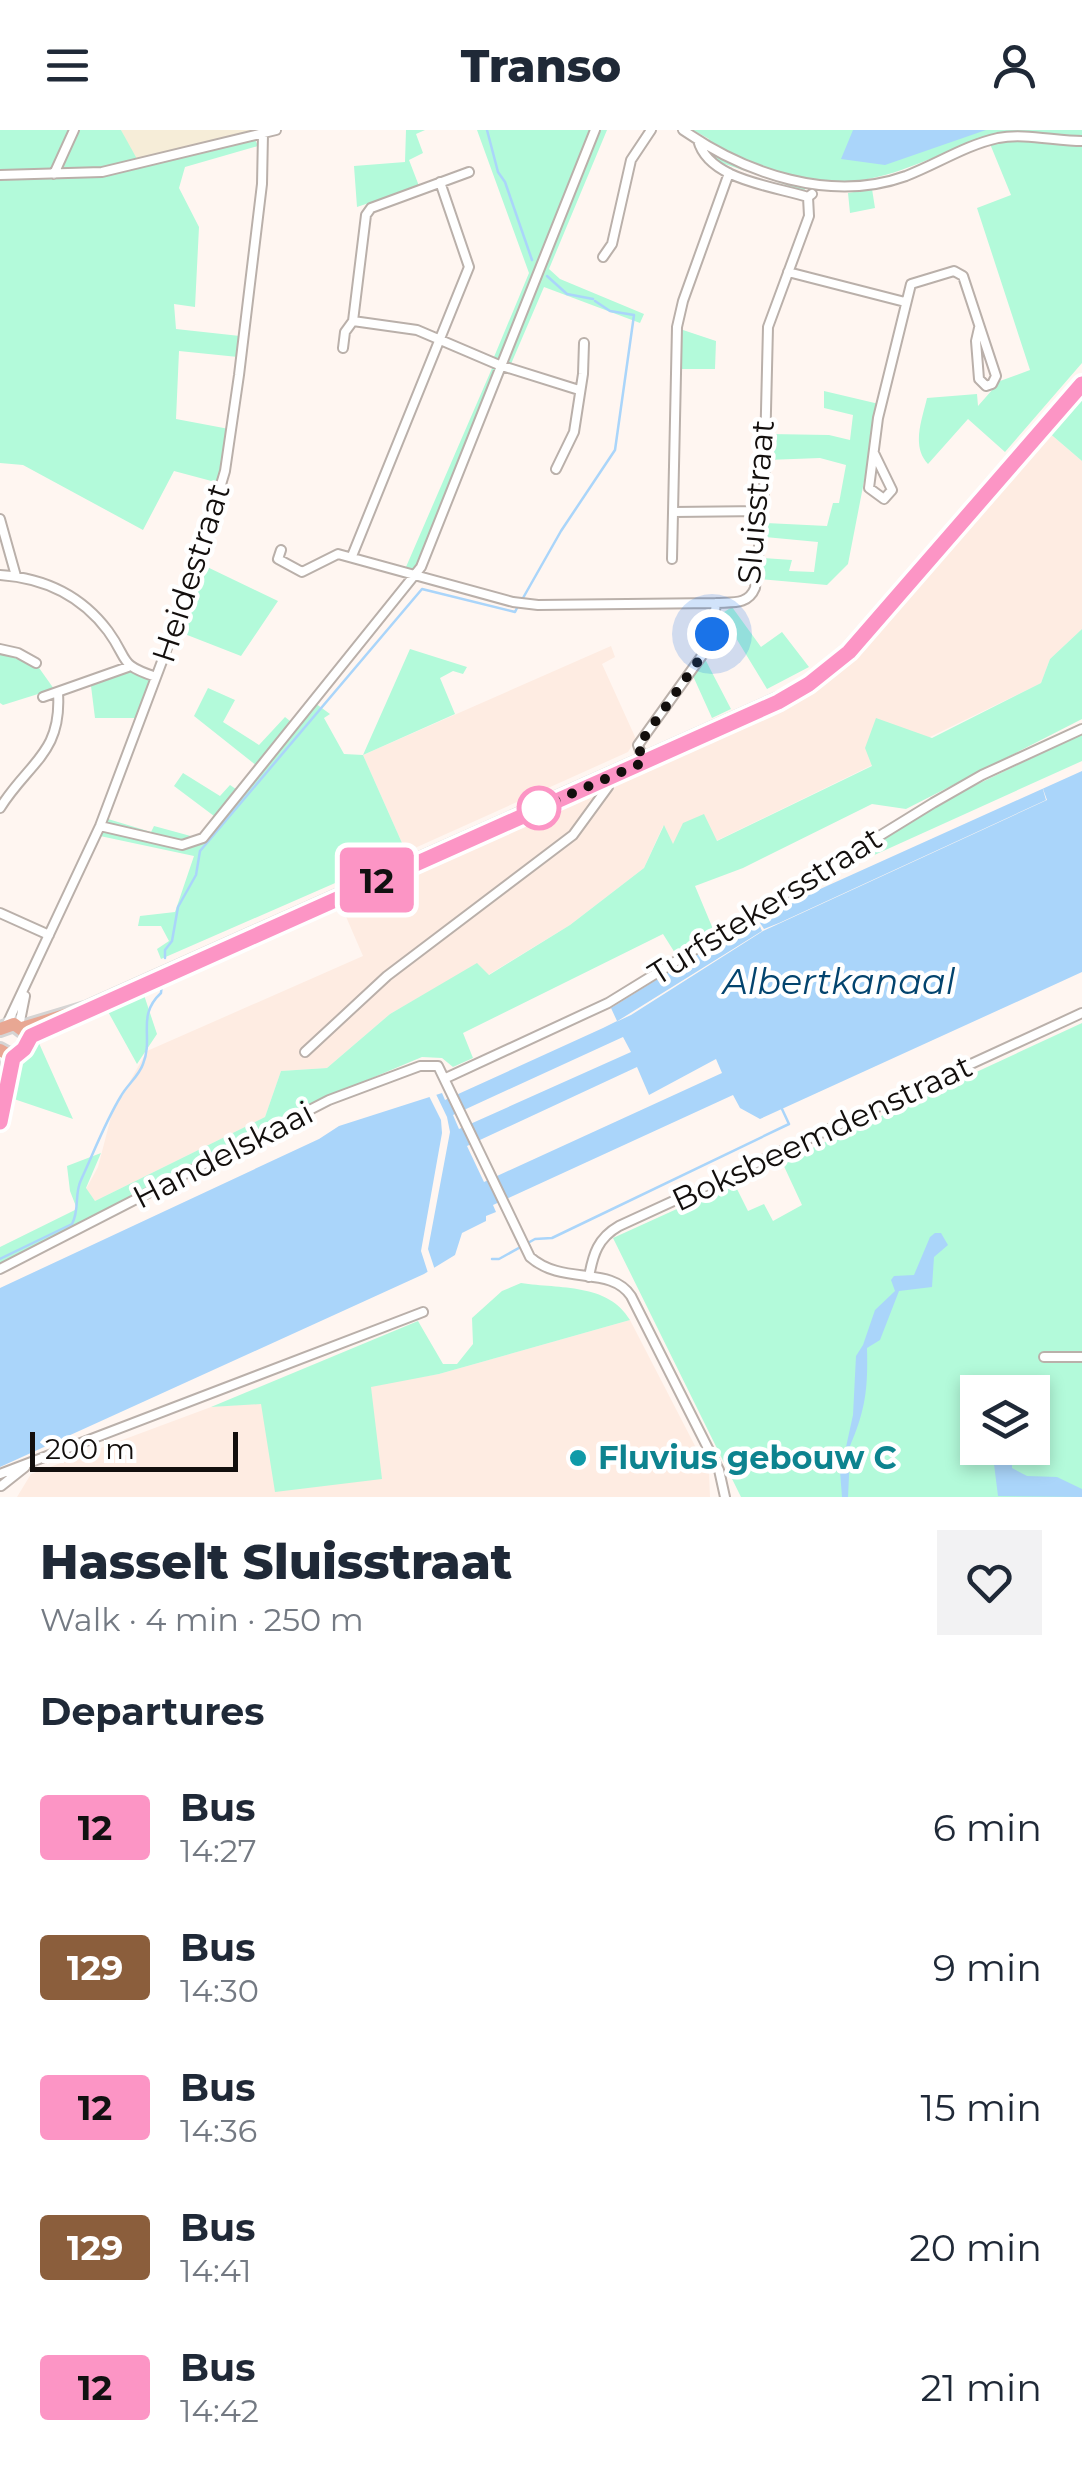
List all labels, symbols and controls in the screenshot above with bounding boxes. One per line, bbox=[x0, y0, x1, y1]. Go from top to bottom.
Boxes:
icon: menu bbox=[40, 38, 95, 93]
text: Transo bbox=[461, 38, 621, 93]
icon: person bbox=[987, 38, 1042, 93]
street label: Sluisstraat bbox=[729, 418, 782, 586]
street label: Heidestraat bbox=[143, 478, 238, 667]
your location bbox=[687, 609, 737, 659]
unlabelled marker bbox=[518, 787, 560, 829]
street label: Turfstekersstraat bbox=[641, 818, 889, 993]
line badge: 12 bbox=[332, 848, 422, 912]
text: 12 bbox=[360, 859, 394, 902]
water label: Albertkanaal bbox=[721, 960, 956, 1003]
street label: Boksbeemdenstraat bbox=[666, 1046, 978, 1219]
street label: Handelskaai bbox=[126, 1092, 319, 1217]
map controls bbox=[960, 1375, 1050, 1465]
button: layers bbox=[960, 1375, 1050, 1465]
scale bar bbox=[30, 1427, 238, 1472]
text: 200 m bbox=[45, 1432, 135, 1466]
place label: Fluvius gebouw C bbox=[598, 1438, 897, 1477]
marker: Fluvius gebouw C bbox=[567, 1447, 589, 1469]
button: heart bbox=[937, 1530, 1042, 1635]
text: Hasselt Sluisstraat bbox=[40, 1533, 512, 1591]
text: Walk · 4 min · 250 m bbox=[40, 1600, 364, 1639]
text: Departures bbox=[40, 1688, 264, 1735]
text: Bus bbox=[180, 1784, 255, 1831]
text: 6 min bbox=[933, 1804, 1042, 1851]
text: 12 bbox=[78, 1806, 112, 1849]
text: 14:27 bbox=[180, 1831, 257, 1870]
text: Bus bbox=[180, 1924, 255, 1971]
text: 9 min bbox=[933, 1944, 1042, 1991]
text: 129 bbox=[67, 1946, 123, 1989]
text: 14:30 bbox=[180, 1971, 259, 2010]
text: Bus bbox=[180, 2064, 255, 2111]
text: 15 min bbox=[921, 2084, 1042, 2131]
text: 12 bbox=[78, 2086, 112, 2129]
text: 14:36 bbox=[180, 2111, 257, 2150]
text: Bus bbox=[180, 2204, 255, 2251]
text: 20 min bbox=[909, 2224, 1042, 2271]
text: 129 bbox=[67, 2226, 123, 2269]
text: 14:41 bbox=[180, 2251, 252, 2290]
text: Bus bbox=[180, 2344, 255, 2391]
text: 21 min bbox=[921, 2364, 1042, 2411]
text: 12 bbox=[78, 2366, 112, 2409]
text: 14:42 bbox=[180, 2391, 259, 2430]

